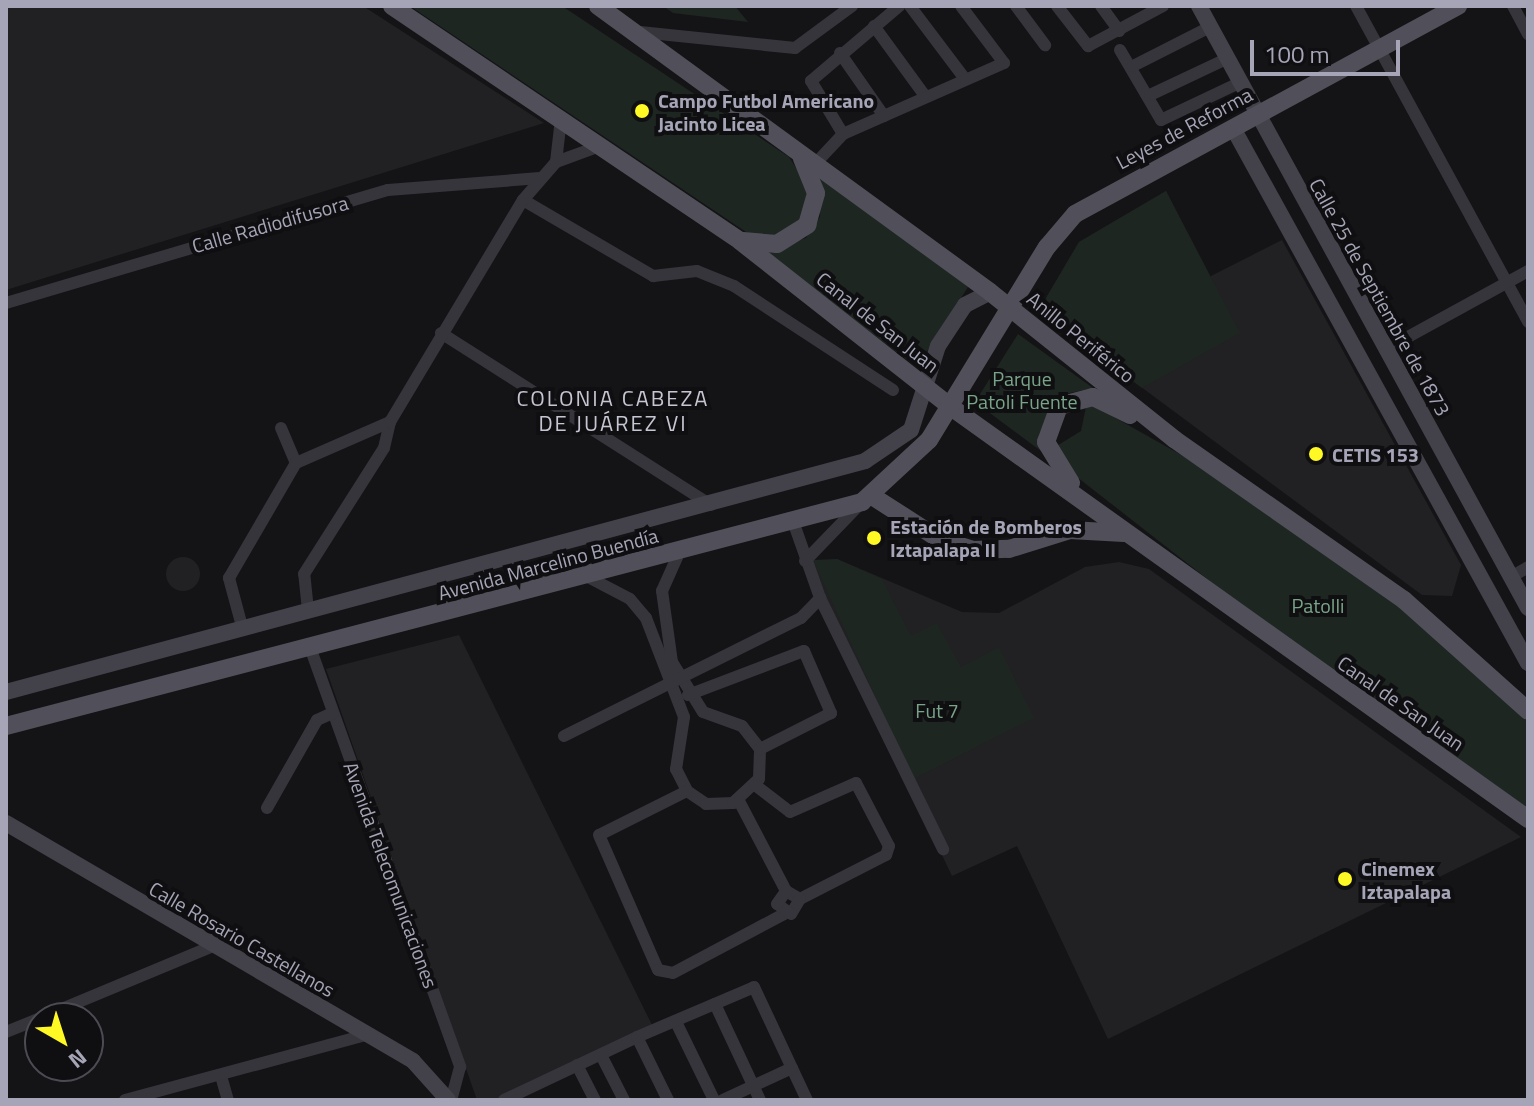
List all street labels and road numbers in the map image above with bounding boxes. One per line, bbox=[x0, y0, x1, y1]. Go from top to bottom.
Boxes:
street label: Leyes de Reforma bbox=[1112, 82, 1256, 174]
street label: Calle 25 de Septiembre de 1873 bbox=[1305, 174, 1455, 420]
street label: Calle Radiodifusora bbox=[189, 190, 351, 258]
street label: Canal de San Juan bbox=[812, 267, 944, 377]
street label: Anillo Periférico bbox=[1022, 286, 1140, 388]
street label: Avenida Marcelino Buendía bbox=[435, 523, 661, 605]
street label: Canal de San Juan bbox=[1333, 650, 1469, 756]
street label: Avenida Telecomunicaciones bbox=[339, 759, 443, 991]
street label: Calle Rosario Castellanos bbox=[145, 876, 339, 1002]

